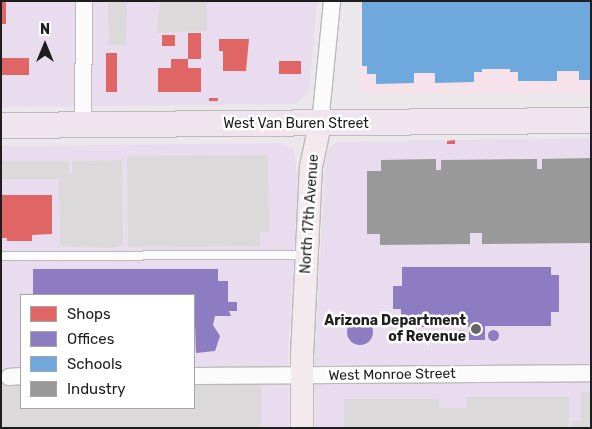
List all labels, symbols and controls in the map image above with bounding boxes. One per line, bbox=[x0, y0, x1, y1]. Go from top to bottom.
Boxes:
north arrow bbox=[20, 20, 70, 70]
text: N bbox=[40, 21, 50, 38]
street label: West Van Buren Street bbox=[223, 116, 369, 132]
street label: North 17th Avenue bbox=[297, 153, 323, 275]
legend bbox=[20, 294, 195, 409]
text: Shops bbox=[67, 305, 111, 323]
place label: Arizona Department of Revenue bbox=[324, 313, 466, 346]
marker: Arizona Department of Revenue bbox=[470, 323, 482, 335]
text: Offices bbox=[67, 330, 114, 348]
text: Schools bbox=[67, 355, 122, 373]
street label: West Monroe Street bbox=[328, 365, 456, 385]
text: Industry bbox=[67, 380, 126, 398]

